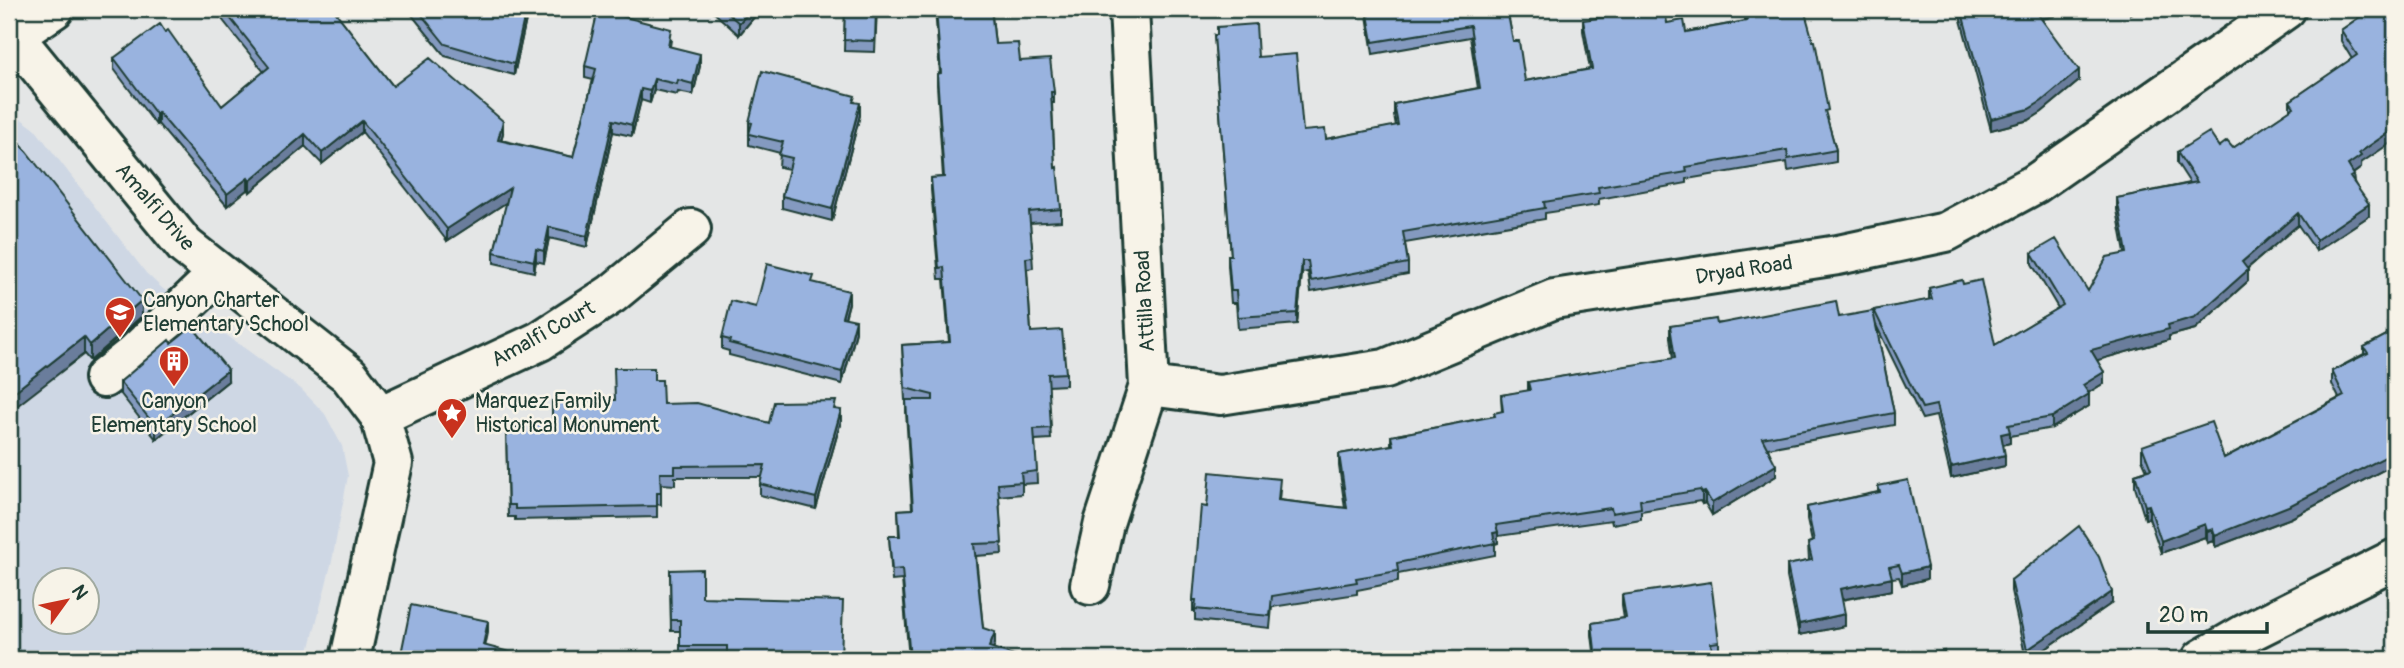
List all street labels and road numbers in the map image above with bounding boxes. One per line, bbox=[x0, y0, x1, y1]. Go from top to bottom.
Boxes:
street label: Amalfi Drive bbox=[109, 157, 201, 257]
street label: Attilla Road bbox=[1129, 249, 1161, 353]
street label: Dryad Road bbox=[1694, 249, 1794, 291]
street label: Amalfi Court bbox=[487, 294, 600, 373]

